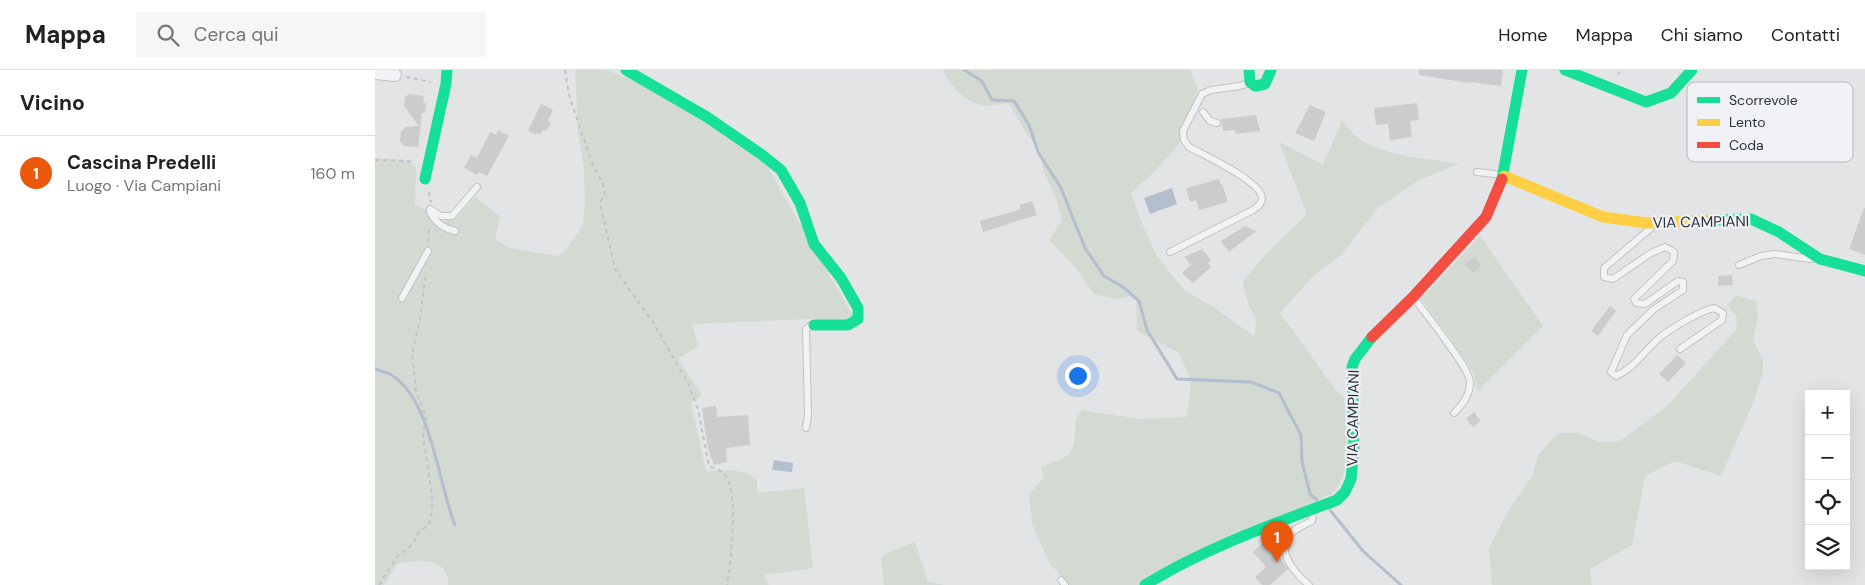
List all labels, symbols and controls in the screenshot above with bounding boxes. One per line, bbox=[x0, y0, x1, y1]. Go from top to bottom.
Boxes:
search box bbox=[136, 12, 486, 57]
text: Mappa bbox=[25, 19, 106, 50]
icon: search bbox=[154, 21, 182, 49]
text: Cerca qui bbox=[194, 22, 279, 47]
text: Home bbox=[1498, 23, 1548, 47]
text: Mappa bbox=[1576, 23, 1633, 47]
text: Chi siamo bbox=[1661, 23, 1743, 47]
text: Contatti bbox=[1771, 23, 1840, 47]
legend bbox=[1687, 82, 1853, 162]
text: Vicino bbox=[20, 89, 85, 117]
text: Scorrevole bbox=[1729, 91, 1798, 109]
text: Lento bbox=[1729, 113, 1766, 131]
text: Coda bbox=[1729, 136, 1764, 154]
text: Cascina Predelli bbox=[67, 150, 216, 175]
text: 1 bbox=[33, 163, 39, 184]
text: 160 m bbox=[311, 163, 355, 184]
text: Luogo · Via Campiani bbox=[67, 175, 221, 196]
street label: VIA CAMPIANI bbox=[1653, 211, 1749, 233]
your location bbox=[1065, 363, 1091, 389]
street label: VIA CAMPIANI bbox=[1342, 370, 1364, 466]
map controls bbox=[1805, 390, 1850, 570]
button: + bbox=[1805, 390, 1850, 435]
button: − bbox=[1805, 435, 1850, 480]
button: locate bbox=[1805, 480, 1850, 525]
pin: 1 bbox=[1261, 521, 1293, 562]
button: layers bbox=[1805, 525, 1850, 570]

